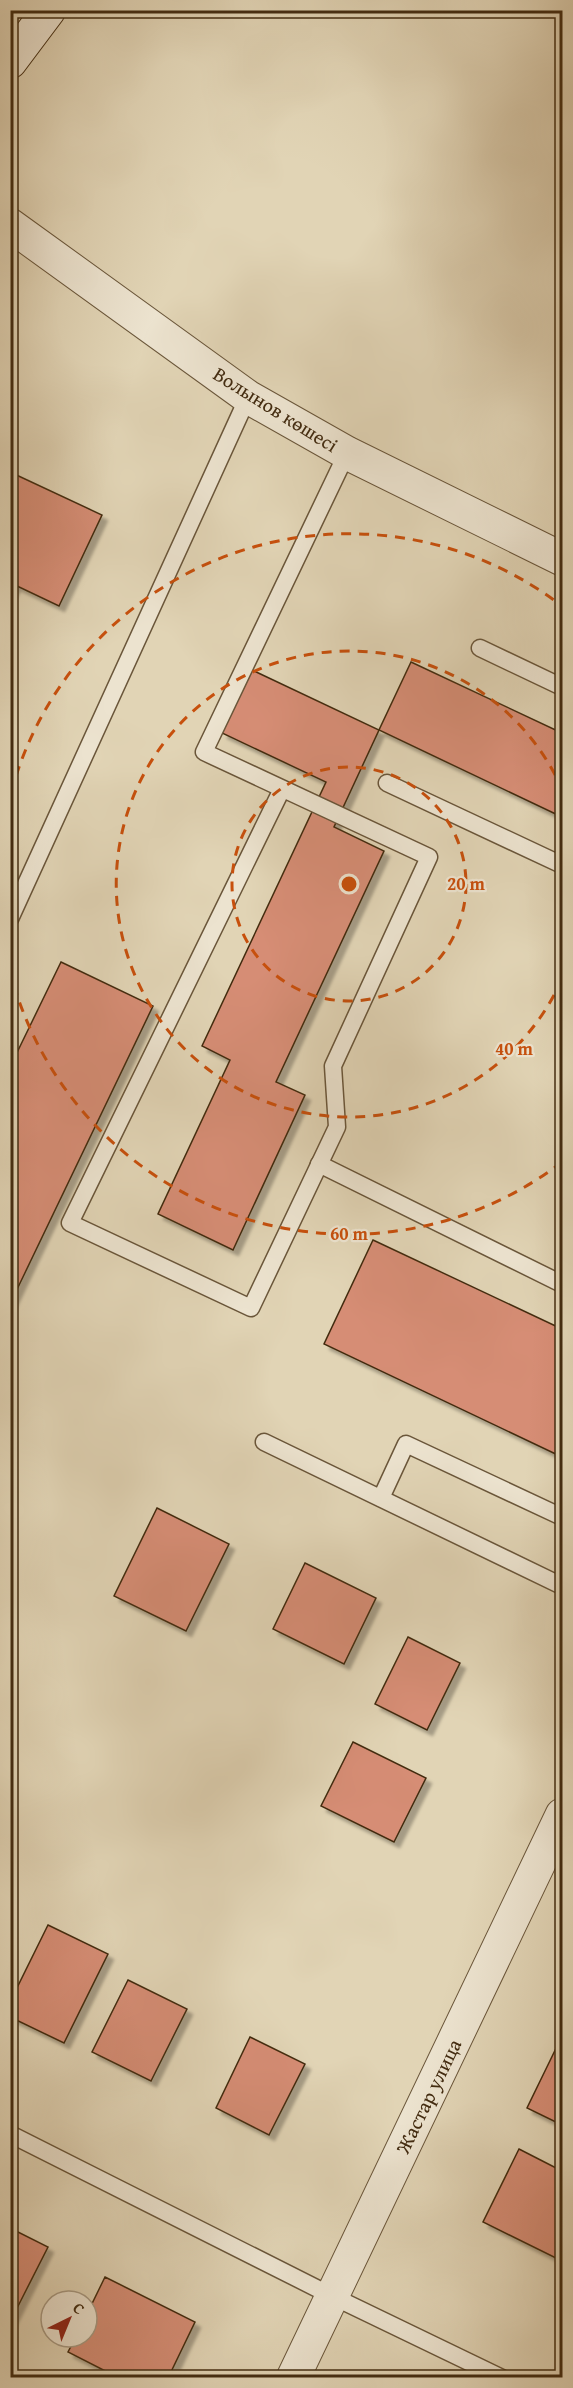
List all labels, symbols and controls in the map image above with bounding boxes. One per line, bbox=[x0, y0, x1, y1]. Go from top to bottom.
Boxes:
street label: Волынов көшесі bbox=[208, 359, 344, 459]
text: 20 m bbox=[447, 870, 486, 897]
centre of rings bbox=[339, 874, 359, 894]
text: 40 m bbox=[495, 1035, 534, 1062]
text: 60 m bbox=[330, 1220, 369, 1247]
street label: Жастар улица bbox=[387, 2033, 469, 2159]
north arrow bbox=[39, 2289, 99, 2349]
text: С bbox=[68, 2296, 91, 2320]

